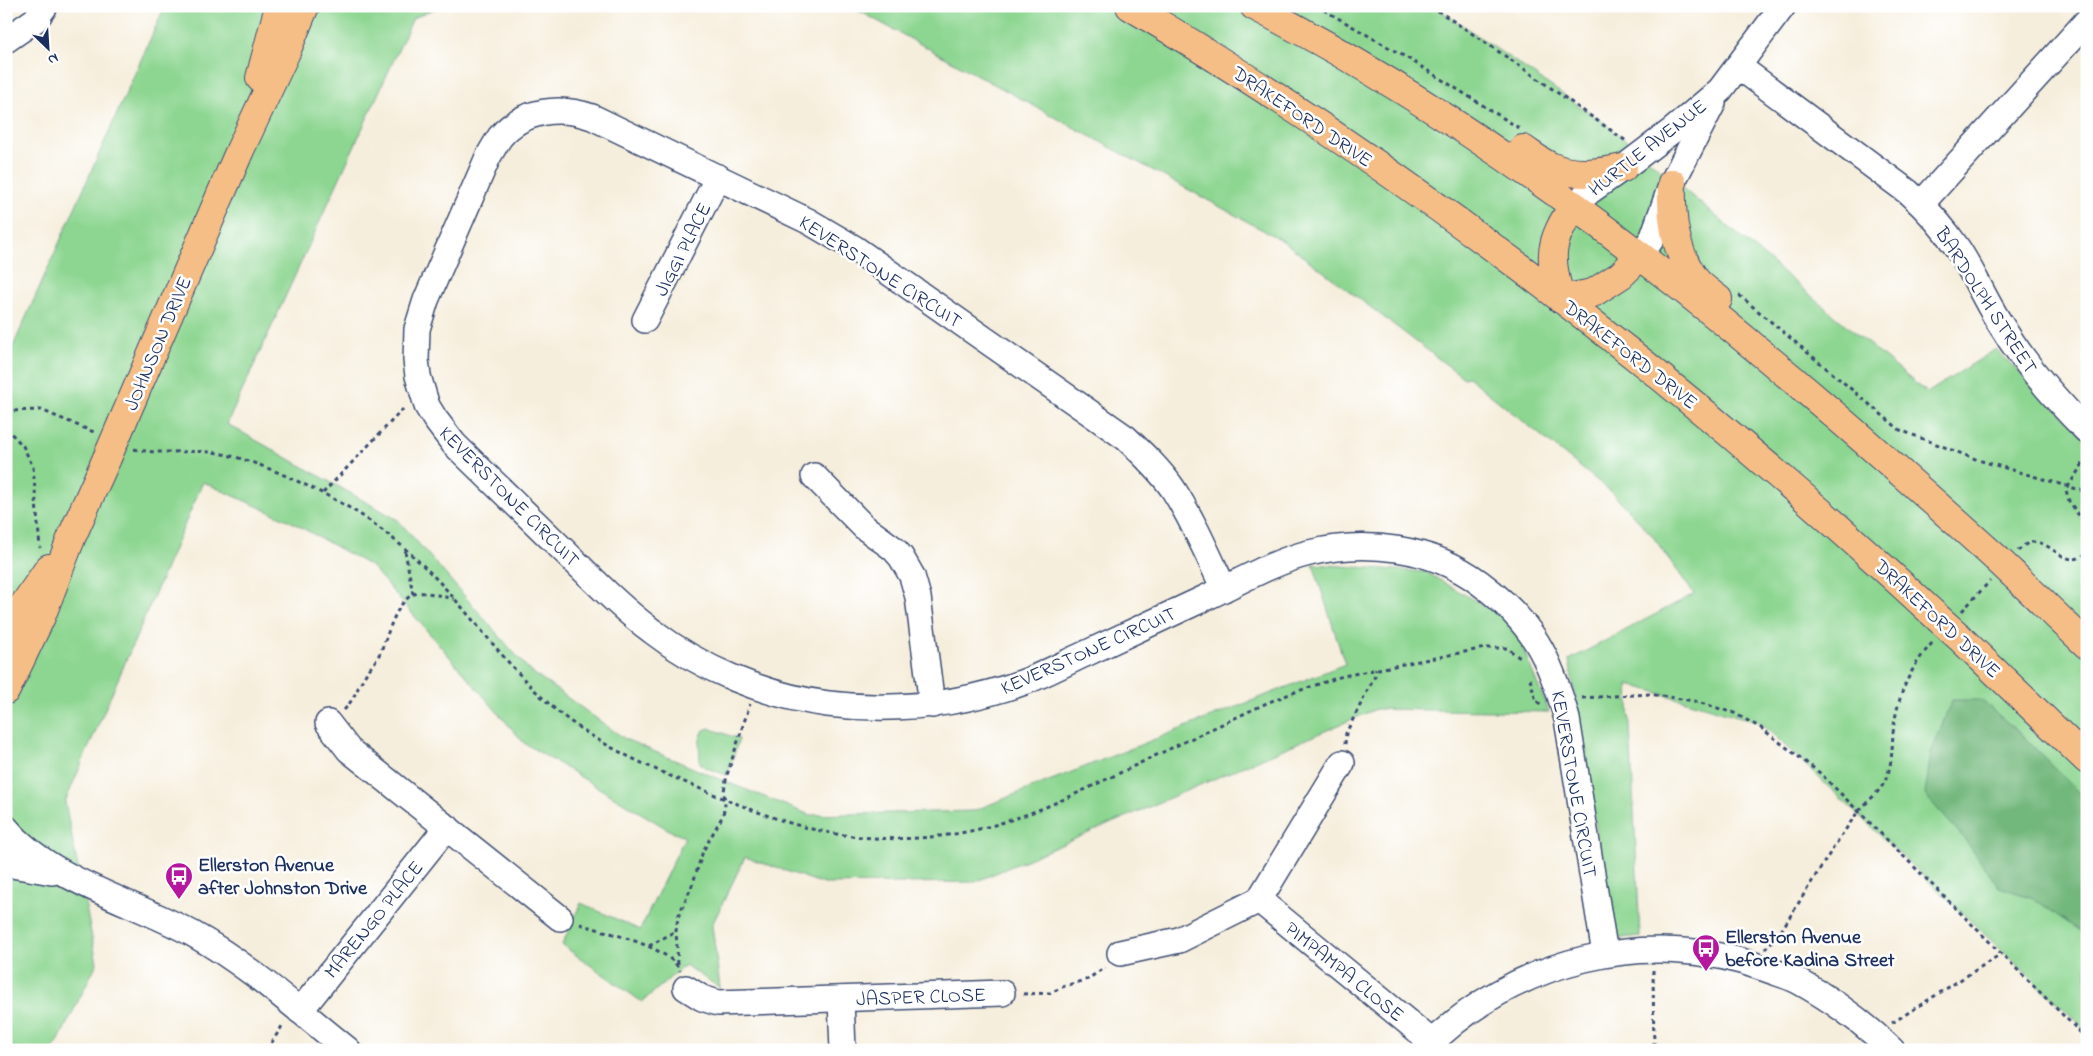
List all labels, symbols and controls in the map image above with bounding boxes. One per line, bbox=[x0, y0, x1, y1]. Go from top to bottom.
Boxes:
north arrow bbox=[22, 22, 72, 72]
text: N bbox=[44, 47, 62, 70]
street label: DRAKEFORD DRIVE bbox=[1225, 60, 1377, 176]
street label: HURTLE AVENUE bbox=[1583, 93, 1714, 205]
street label: JIGGI PLACE bbox=[648, 198, 720, 302]
street label: KEVERSTONE CIRCUIT bbox=[792, 209, 967, 337]
street label: BARDOLPH STREET bbox=[1926, 221, 2043, 381]
street label: JOHNSON DRIVE bbox=[118, 272, 201, 416]
street label: DRAKEFORD DRIVE bbox=[1555, 294, 1703, 418]
street label: KEVERSTONE CIRCUIT bbox=[431, 421, 585, 575]
street label: DRAKEFORD DRIVE bbox=[1866, 553, 2006, 686]
street label: KEVERSTONE CIRCUIT bbox=[997, 601, 1181, 704]
street label: KEVERSTONE CIRCUIT bbox=[1542, 689, 1603, 880]
place label: Ellerston Avenue after Johnston Drive bbox=[198, 852, 368, 904]
street label: MARENGO PLACE bbox=[318, 855, 432, 986]
bus stop icon: Ellerston Avenue after Johnston Drive bbox=[164, 861, 194, 900]
street label: PIMPAMPA CLOSE bbox=[1277, 916, 1409, 1030]
place label: Ellerston Avenue before Kadina Street bbox=[1725, 924, 1895, 976]
bus stop icon: Ellerston Avenue before Kadina Street bbox=[1691, 933, 1721, 972]
street label: JASPER CLOSE bbox=[856, 982, 987, 1015]

